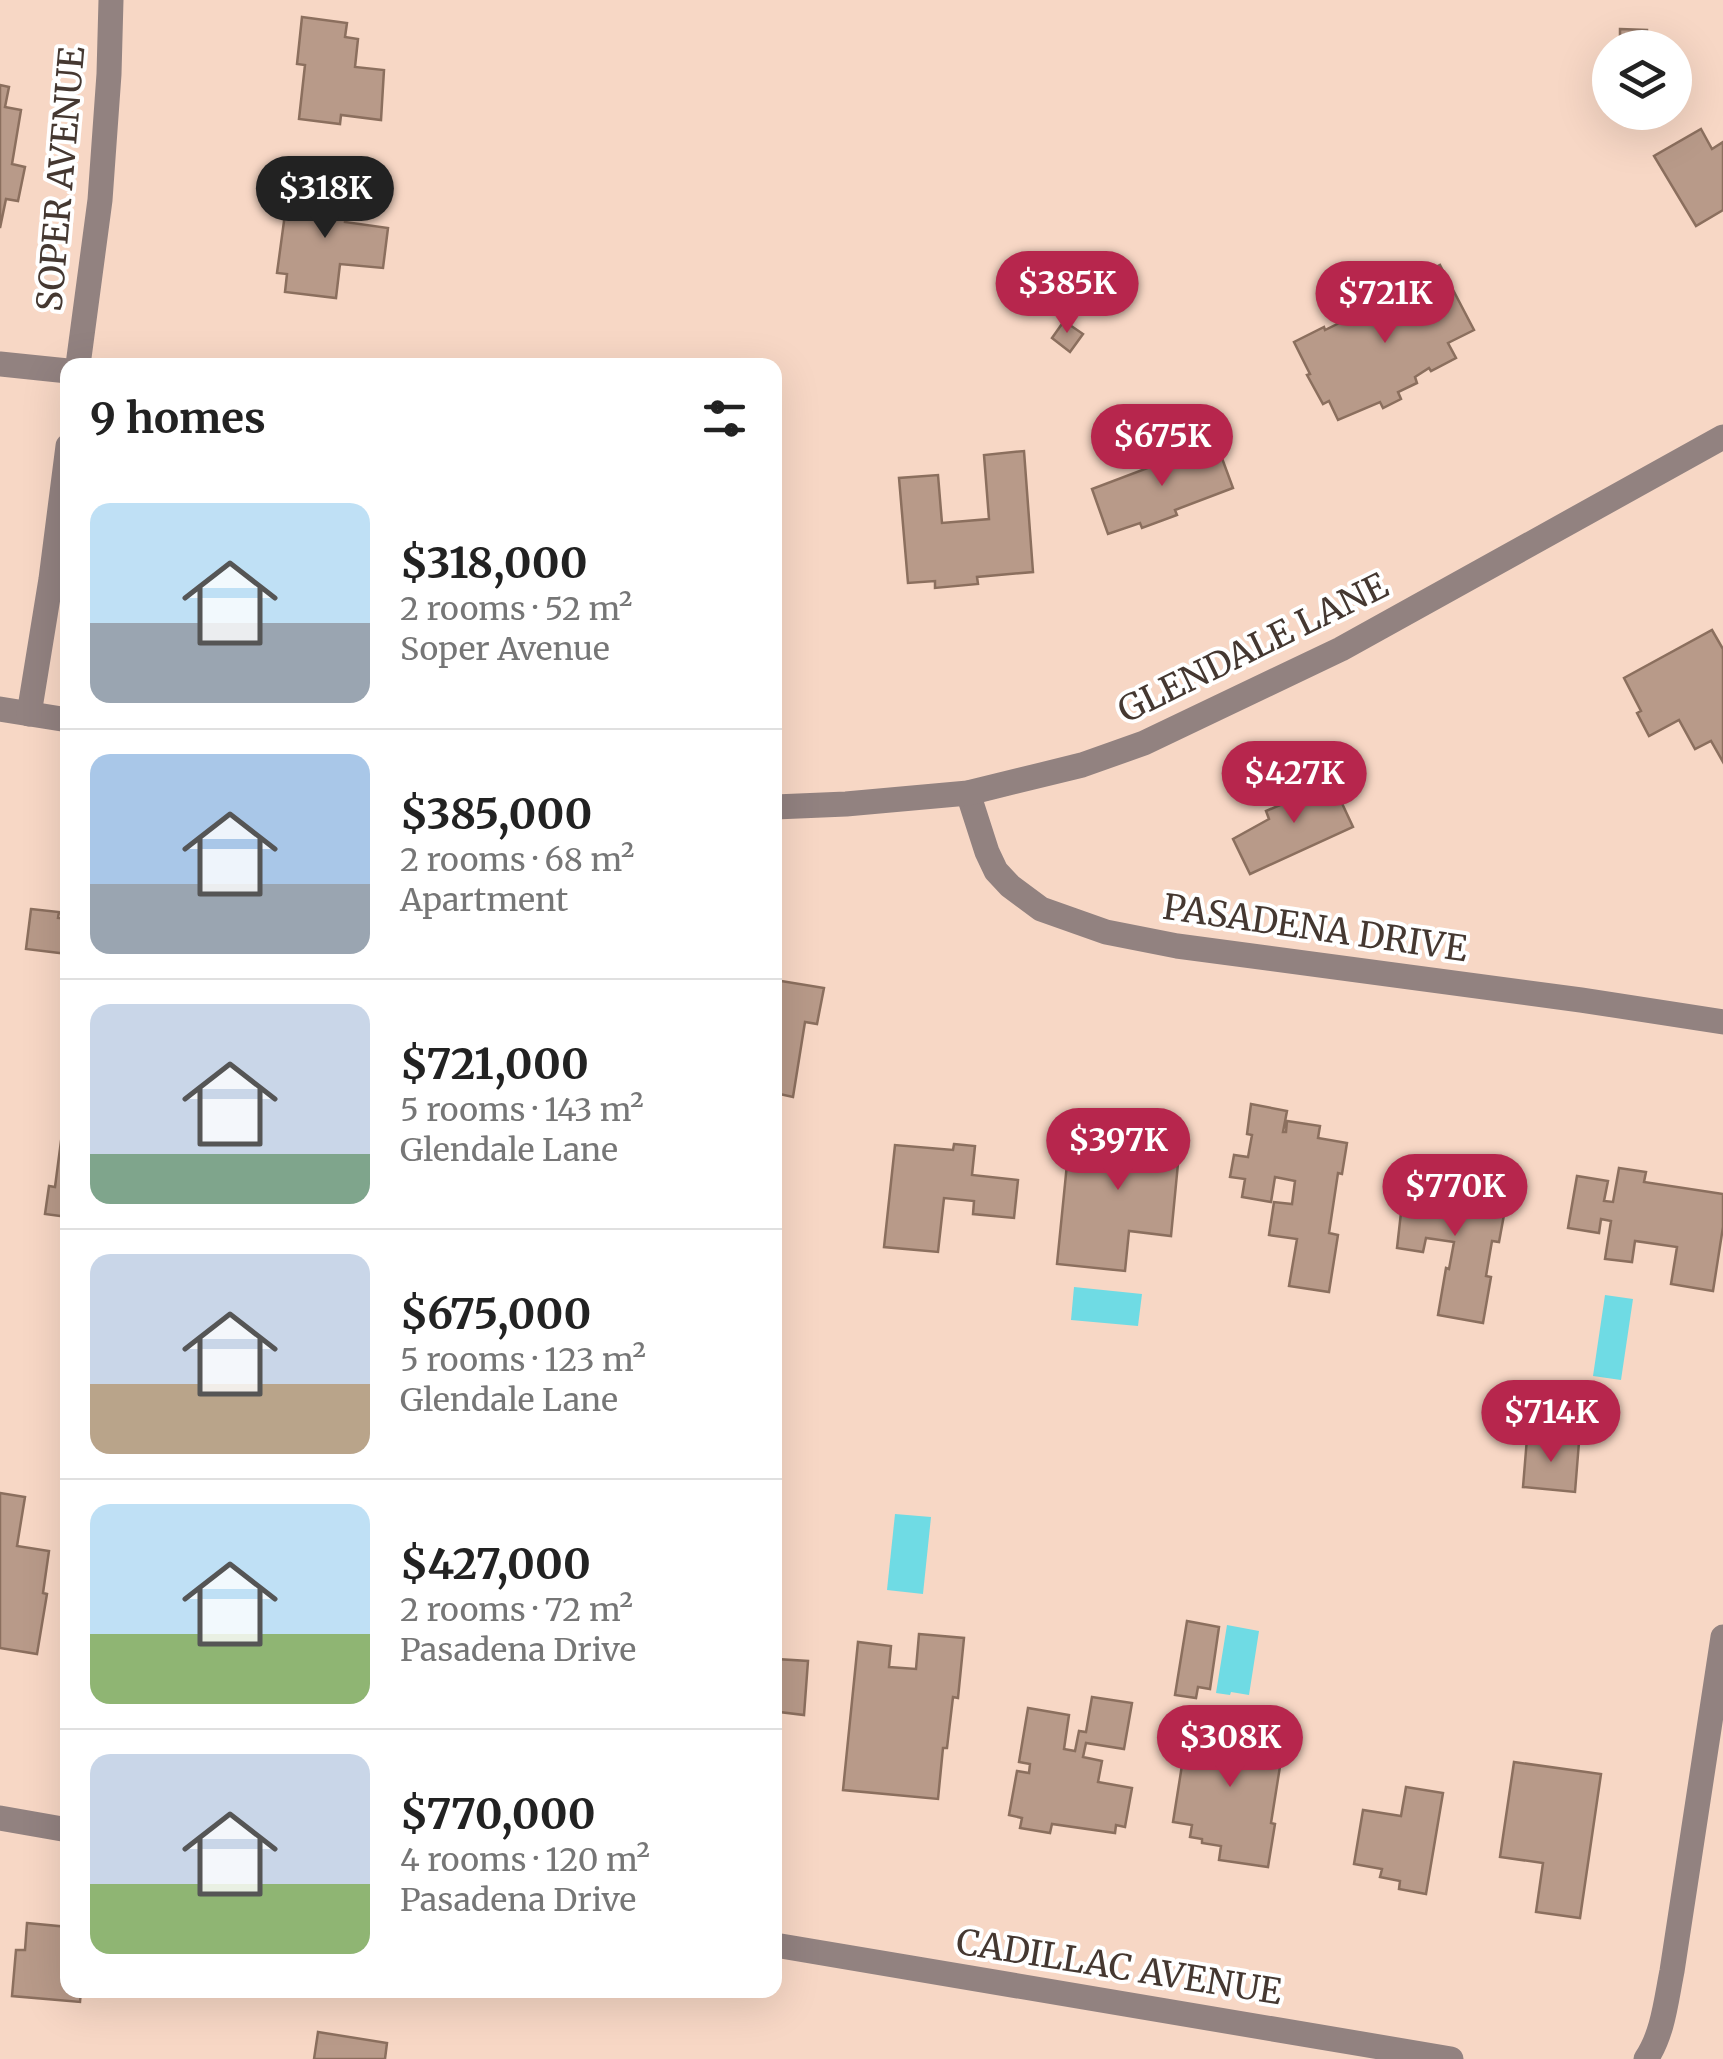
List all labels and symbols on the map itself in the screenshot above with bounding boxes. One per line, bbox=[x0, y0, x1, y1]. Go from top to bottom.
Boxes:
street label: SOPER AVENUE bbox=[27, 45, 95, 313]
pin: $318K bbox=[255, 156, 395, 241]
pin: $385K bbox=[997, 251, 1137, 336]
pin: $721K bbox=[1315, 261, 1455, 346]
pin: $675K bbox=[1092, 404, 1232, 489]
street label: GLENDALE LANE bbox=[1111, 564, 1395, 732]
pin: $427K bbox=[1224, 741, 1364, 826]
street label: PASADENA DRIVE bbox=[1160, 885, 1470, 971]
pin: $397K bbox=[1048, 1108, 1188, 1193]
pin: $770K bbox=[1385, 1154, 1525, 1239]
pin: $714K bbox=[1481, 1380, 1621, 1465]
pin: $308K bbox=[1160, 1705, 1300, 1790]
street label: CADILLAC AVENUE bbox=[953, 1920, 1285, 2014]

